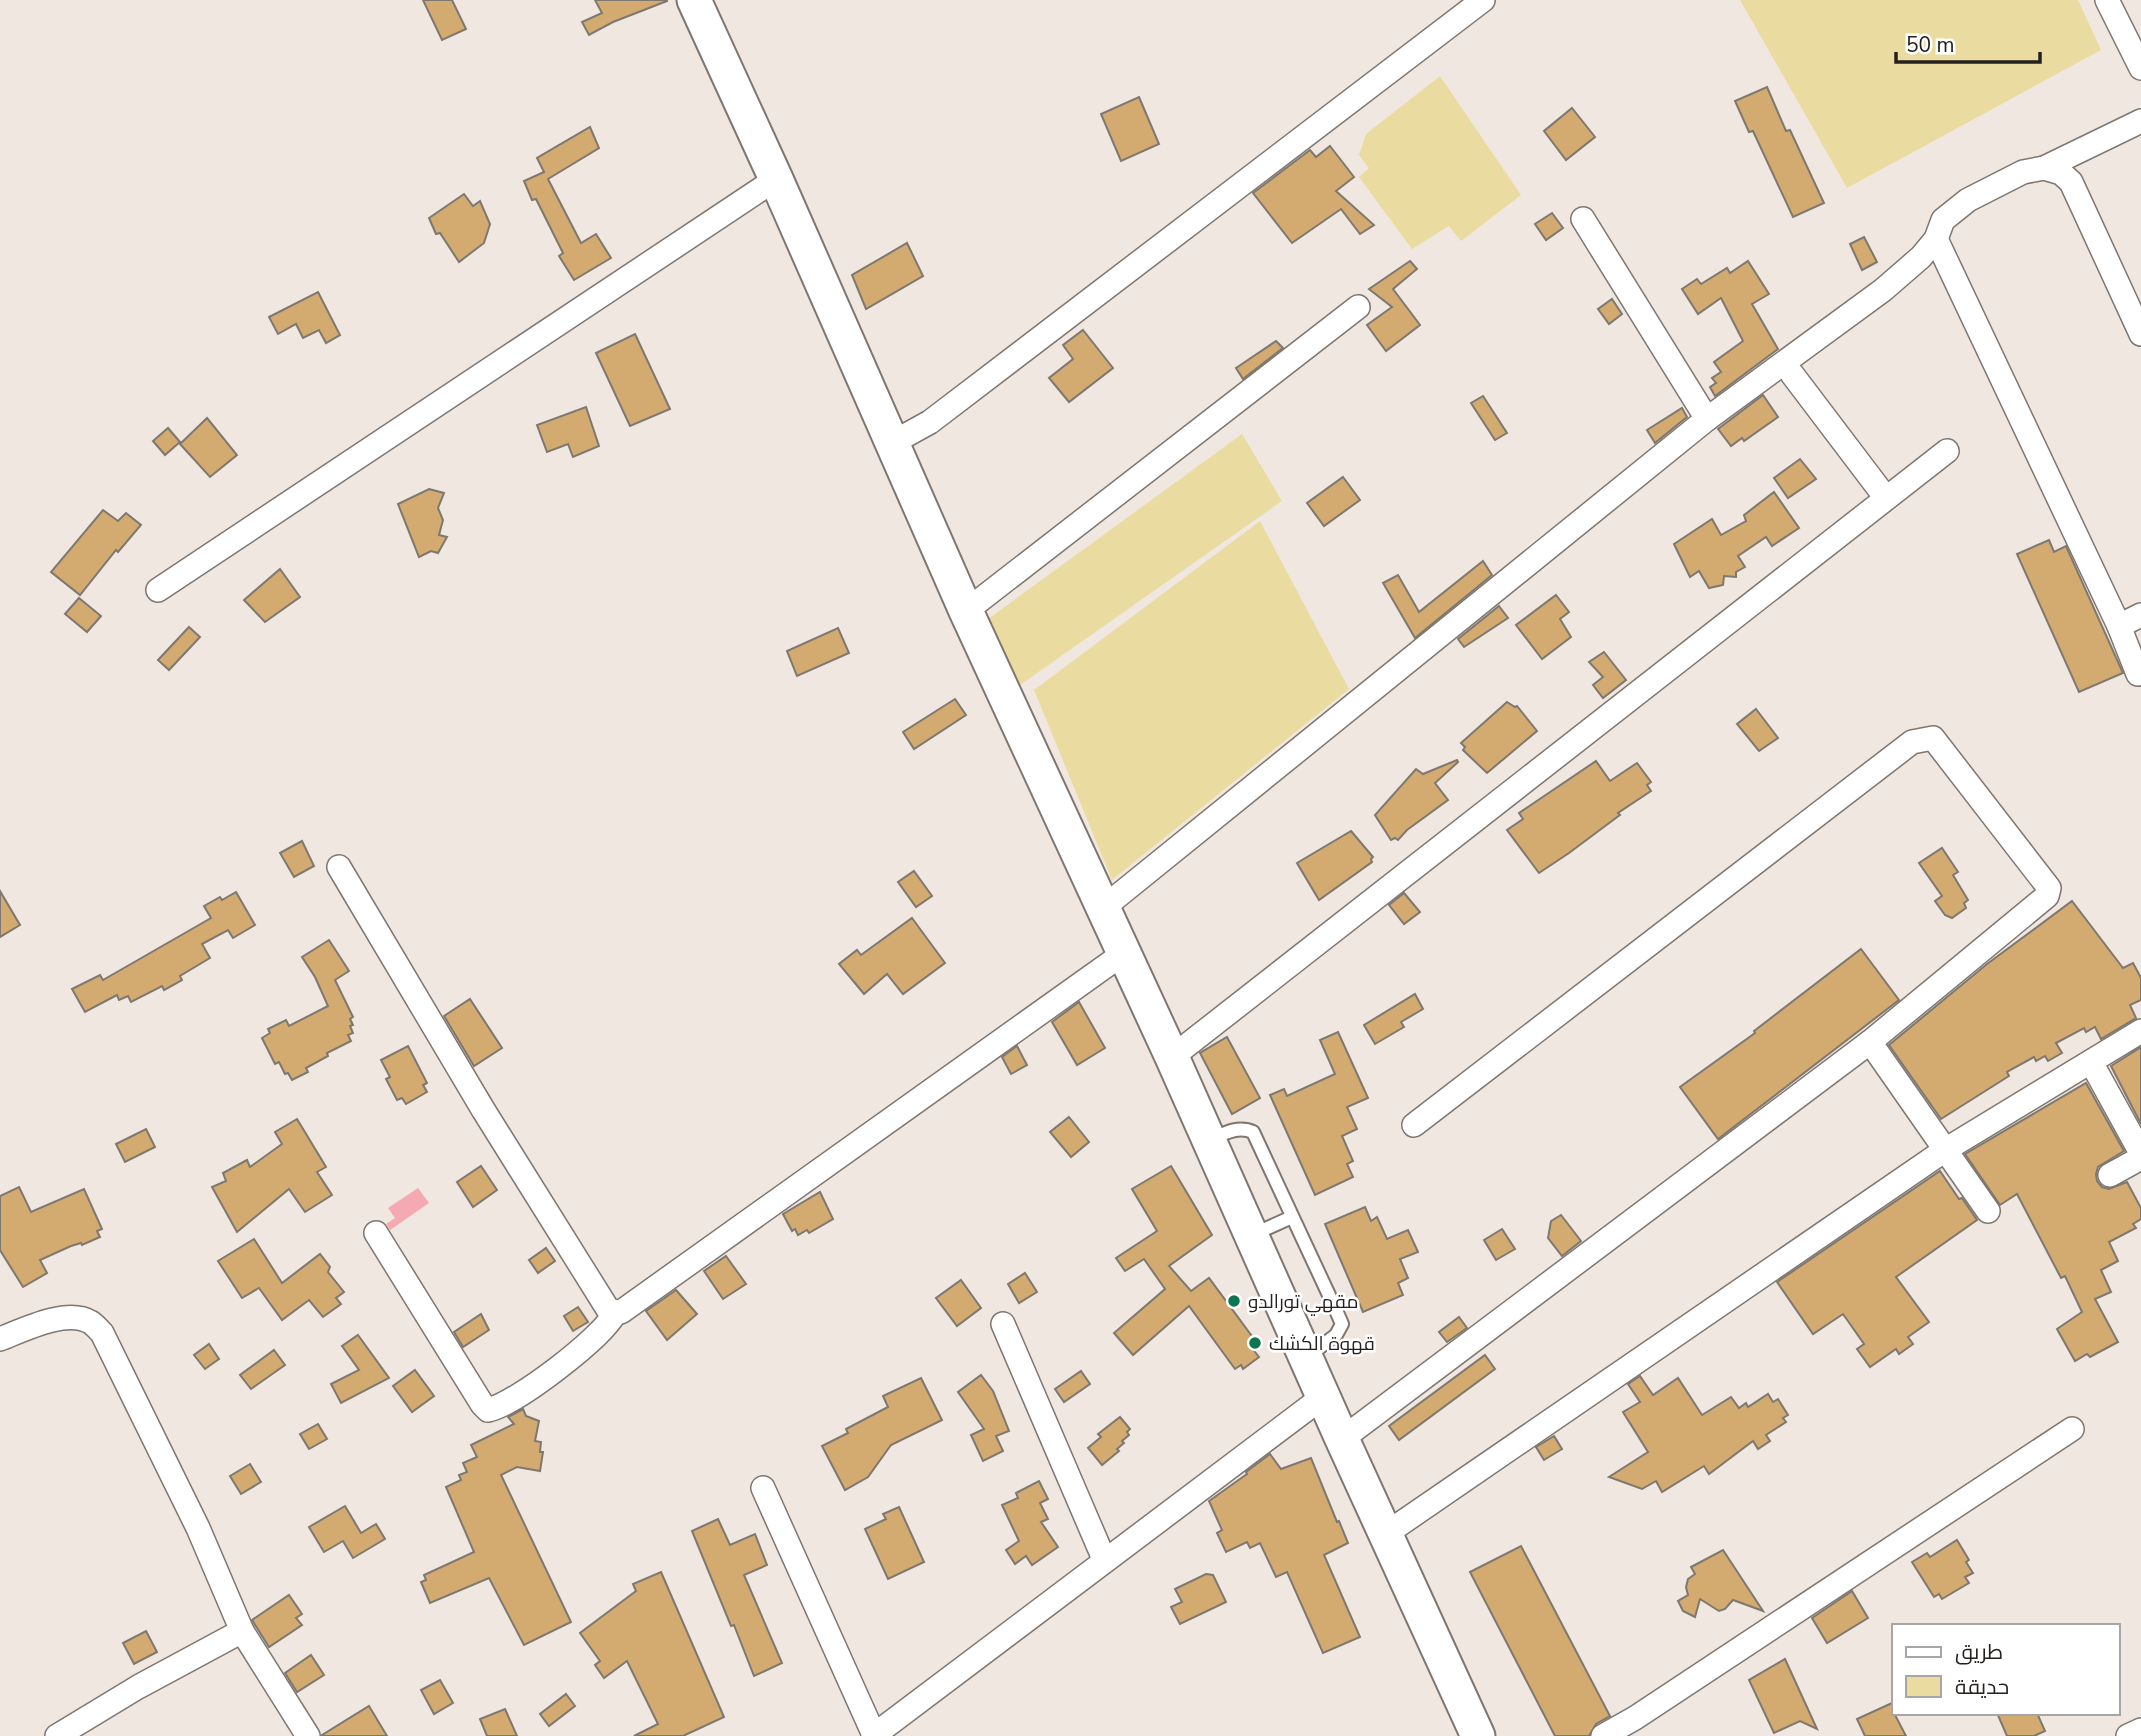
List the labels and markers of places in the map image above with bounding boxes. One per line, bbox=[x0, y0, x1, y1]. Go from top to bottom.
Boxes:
place label: مقهي تورالدو bbox=[1248, 1289, 1358, 1316]
marker: مقهي تورالدو bbox=[1226, 1293, 1242, 1309]
place label: قهوة الكشك bbox=[1269, 1331, 1375, 1357]
marker: قهوة الكشك bbox=[1247, 1335, 1263, 1351]

